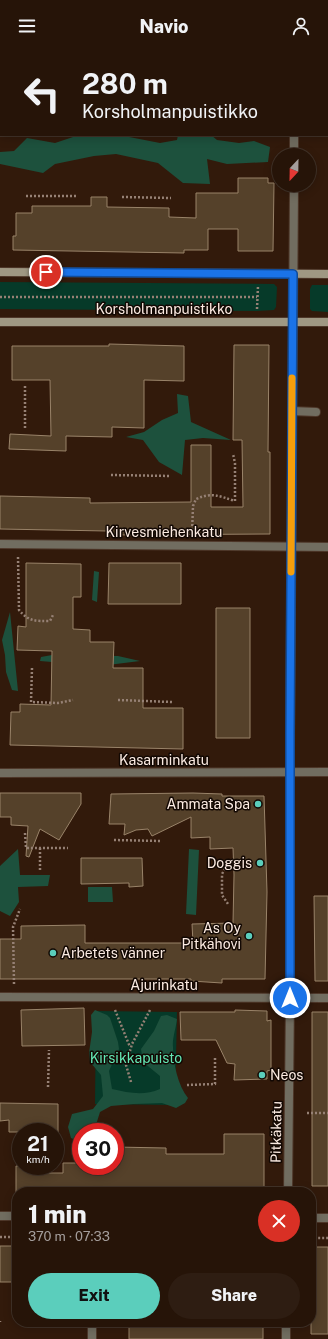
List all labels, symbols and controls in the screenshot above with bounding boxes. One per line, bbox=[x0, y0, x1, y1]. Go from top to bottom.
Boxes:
icon: menu bbox=[16, 15, 38, 37]
icon: person bbox=[290, 15, 312, 37]
text: Navio bbox=[139, 16, 189, 37]
text: 280 m bbox=[82, 67, 168, 100]
icon: left bbox=[16, 68, 68, 120]
text: Korsholmanpuistikko bbox=[82, 101, 258, 122]
north arrow bbox=[272, 148, 316, 192]
map controls bbox=[272, 148, 316, 192]
pin bbox=[29, 255, 63, 289]
icon: arrive bbox=[35, 261, 57, 283]
street label: Korsholmanpuistikko bbox=[96, 301, 233, 317]
street label: Kirvesmiehenkatu bbox=[106, 524, 222, 540]
street label: Kasarminkatu bbox=[119, 752, 209, 768]
place label: Ammata Spa bbox=[167, 796, 250, 812]
marker: Ammata Spa bbox=[253, 799, 263, 809]
place label: Doggis bbox=[207, 855, 252, 871]
marker: Doggis bbox=[255, 858, 265, 868]
place label: As Oy Pitkähovi bbox=[181, 920, 242, 952]
marker: As Oy Pitkähovi bbox=[244, 931, 254, 941]
place label: Arbetets vänner bbox=[61, 945, 165, 961]
marker: Arbetets vänner bbox=[48, 948, 58, 958]
street label: Ajurinkatu bbox=[130, 977, 198, 993]
position arrow bbox=[269, 977, 311, 1019]
park label: Kirsikkapuisto bbox=[90, 1050, 182, 1066]
place label: Neos bbox=[270, 1067, 303, 1083]
marker: Neos bbox=[257, 1070, 267, 1080]
street label: Pitkäkatu bbox=[267, 1101, 285, 1163]
speed limit sign: 30 bbox=[72, 1123, 124, 1175]
text: 21 bbox=[27, 1132, 49, 1156]
text: km/h bbox=[26, 1153, 50, 1165]
text: 1 min bbox=[28, 1200, 87, 1228]
button: close bbox=[258, 1200, 300, 1242]
text: 370 m · 07:33 bbox=[28, 1229, 110, 1244]
button: Exit bbox=[28, 1273, 160, 1319]
button: Share bbox=[168, 1273, 300, 1319]

